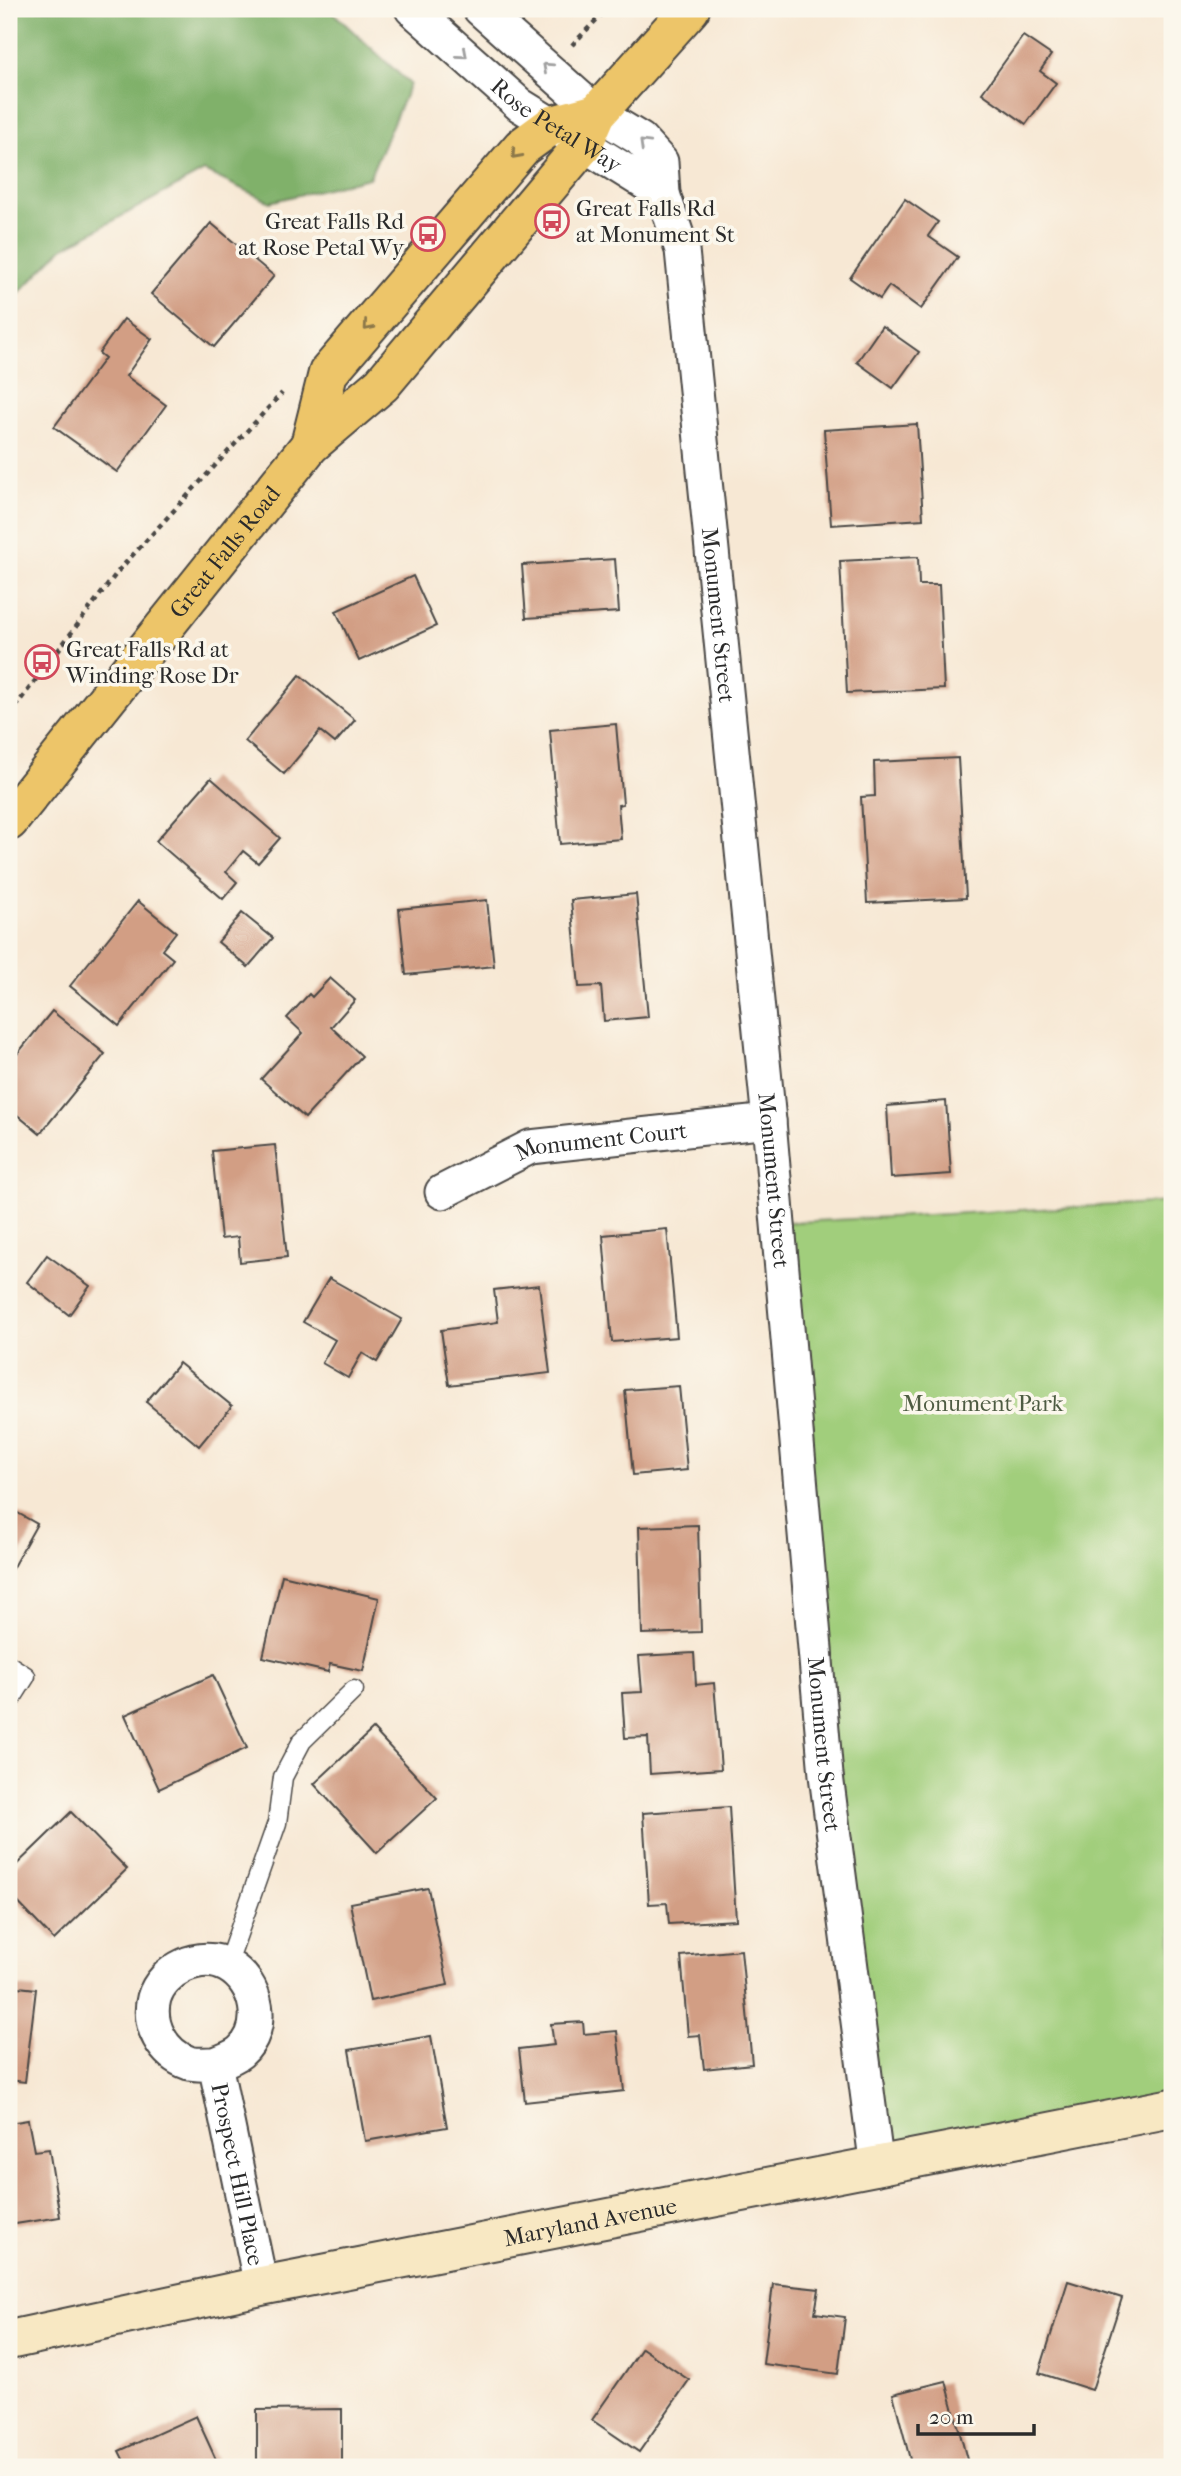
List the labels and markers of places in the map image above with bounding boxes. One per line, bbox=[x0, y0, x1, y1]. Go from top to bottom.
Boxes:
place label: Great Falls Rd at Monument St bbox=[576, 195, 735, 248]
bus stop icon: Great Falls Rd at Monument St bbox=[533, 202, 571, 240]
place label: Great Falls Rd at Rose Petal Wy bbox=[238, 208, 405, 261]
bus stop icon: Great Falls Rd at Rose Petal Wy bbox=[409, 215, 447, 253]
place label: Great Falls Rd at Winding Rose Dr bbox=[65, 636, 239, 689]
bus stop icon: Great Falls Rd at Winding Rose Dr bbox=[23, 643, 61, 681]

